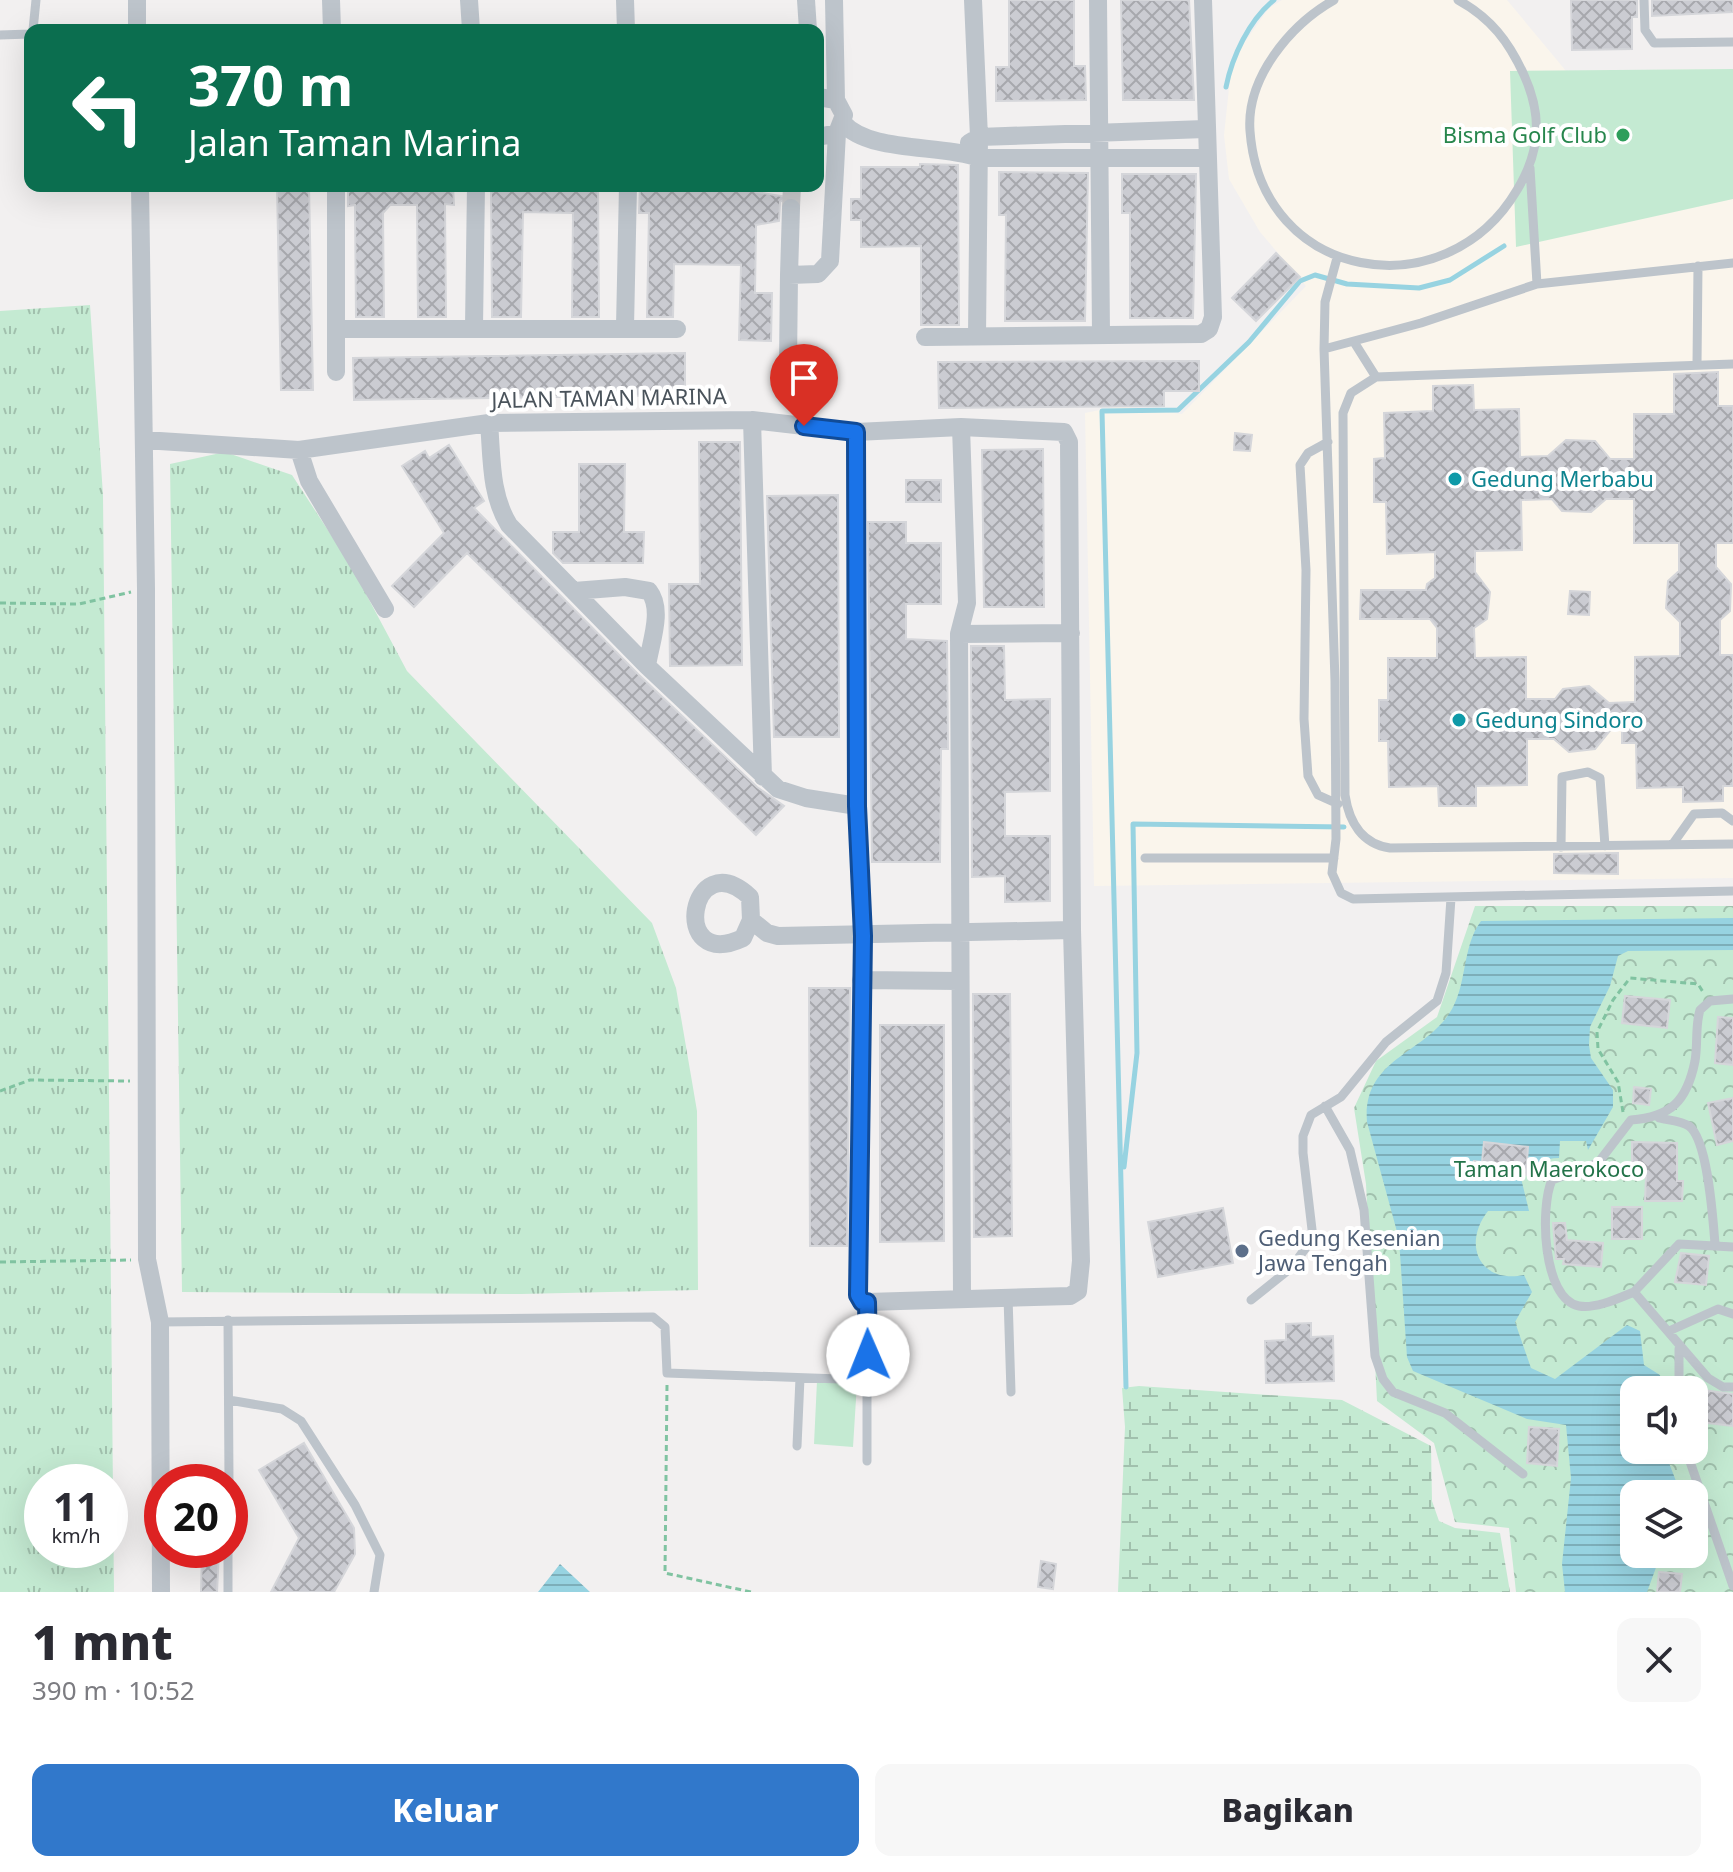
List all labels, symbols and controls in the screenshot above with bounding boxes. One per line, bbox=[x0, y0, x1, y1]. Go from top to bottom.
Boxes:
text: 370 m bbox=[188, 46, 353, 122]
icon: left bbox=[56, 56, 160, 160]
text: Jalan Taman Marina bbox=[188, 118, 521, 167]
place label: Bisma Golf Club bbox=[1443, 119, 1607, 149]
marker: Bisma Golf Club bbox=[1614, 126, 1632, 144]
pin bbox=[770, 344, 838, 426]
icon: arrive bbox=[782, 356, 826, 400]
street label: JALAN TAMAN MARINA bbox=[489, 380, 728, 414]
place label: Gedung Merbabu bbox=[1471, 463, 1654, 493]
marker: Gedung Merbabu bbox=[1446, 470, 1464, 488]
place label: Gedung Sindoro bbox=[1475, 704, 1644, 734]
marker: Gedung Sindoro bbox=[1450, 711, 1468, 729]
park label: Taman Maerokoco bbox=[1454, 1153, 1644, 1183]
place label: Gedung Kesenian Jawa Tengah bbox=[1256, 1222, 1441, 1277]
marker: Gedung Kesenian Jawa Tengah bbox=[1233, 1242, 1251, 1260]
position arrow bbox=[826, 1313, 910, 1397]
map controls bbox=[1620, 1376, 1708, 1568]
button: sound bbox=[1620, 1376, 1708, 1464]
speed limit sign: 20 bbox=[144, 1464, 248, 1568]
text: 11 bbox=[53, 1478, 99, 1533]
button: layers bbox=[1620, 1480, 1708, 1568]
text: km/h bbox=[51, 1522, 101, 1549]
text: 1 mnt bbox=[32, 1609, 173, 1674]
button: close bbox=[1617, 1618, 1701, 1702]
text: 390 m · 10:52 bbox=[32, 1672, 195, 1708]
button: Keluar bbox=[32, 1764, 859, 1856]
button: Bagikan bbox=[875, 1764, 1701, 1856]

